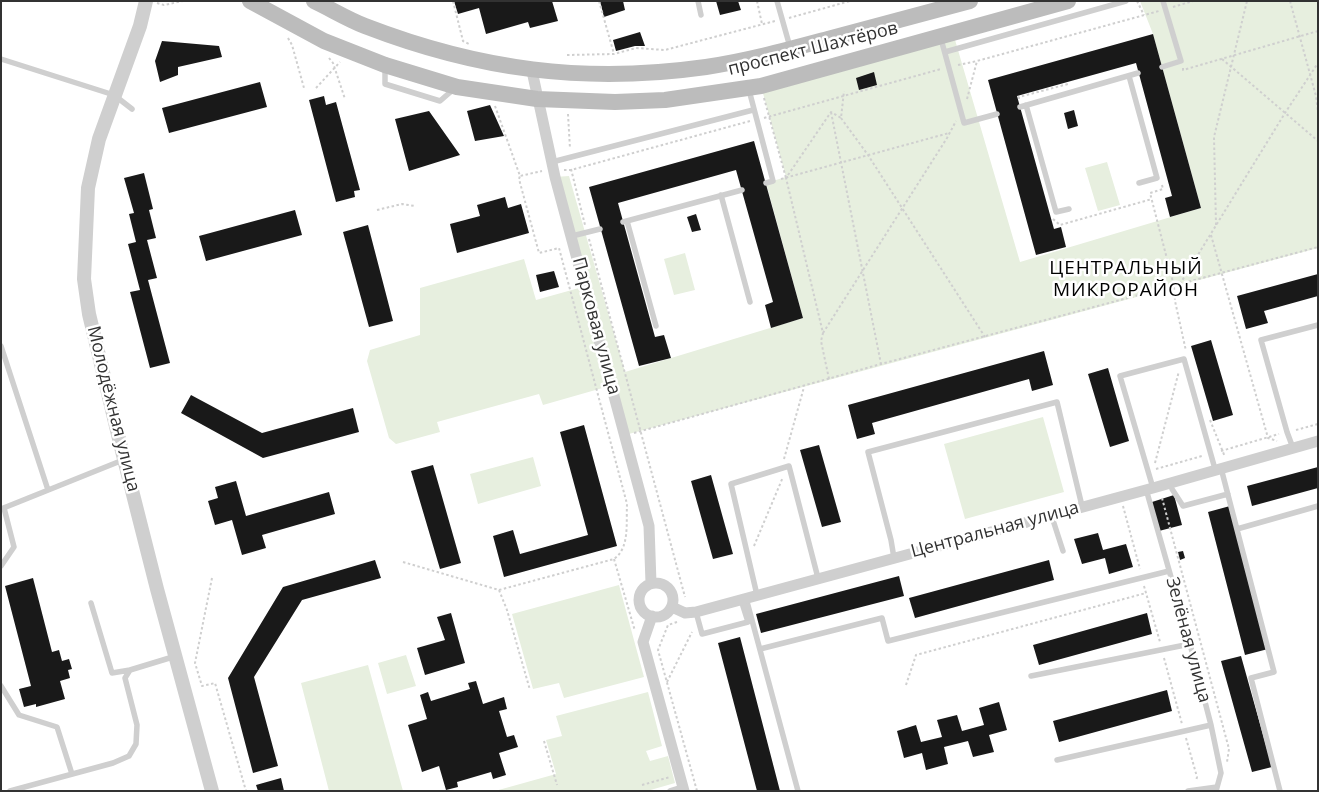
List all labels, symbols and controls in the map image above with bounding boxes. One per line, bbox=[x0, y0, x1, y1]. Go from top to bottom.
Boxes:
street label: проспект Шахтёров bbox=[726, 17, 900, 81]
street label: Парковая улица bbox=[567, 255, 625, 397]
district label: ЦЕНТРАЛЬНЫЙ МИКРОРАЙОН bbox=[1048, 258, 1204, 302]
street label: Молодёжная улица bbox=[82, 324, 144, 494]
street label: Центральная улица bbox=[909, 497, 1081, 563]
street label: Зелёная улица bbox=[1161, 575, 1215, 705]

